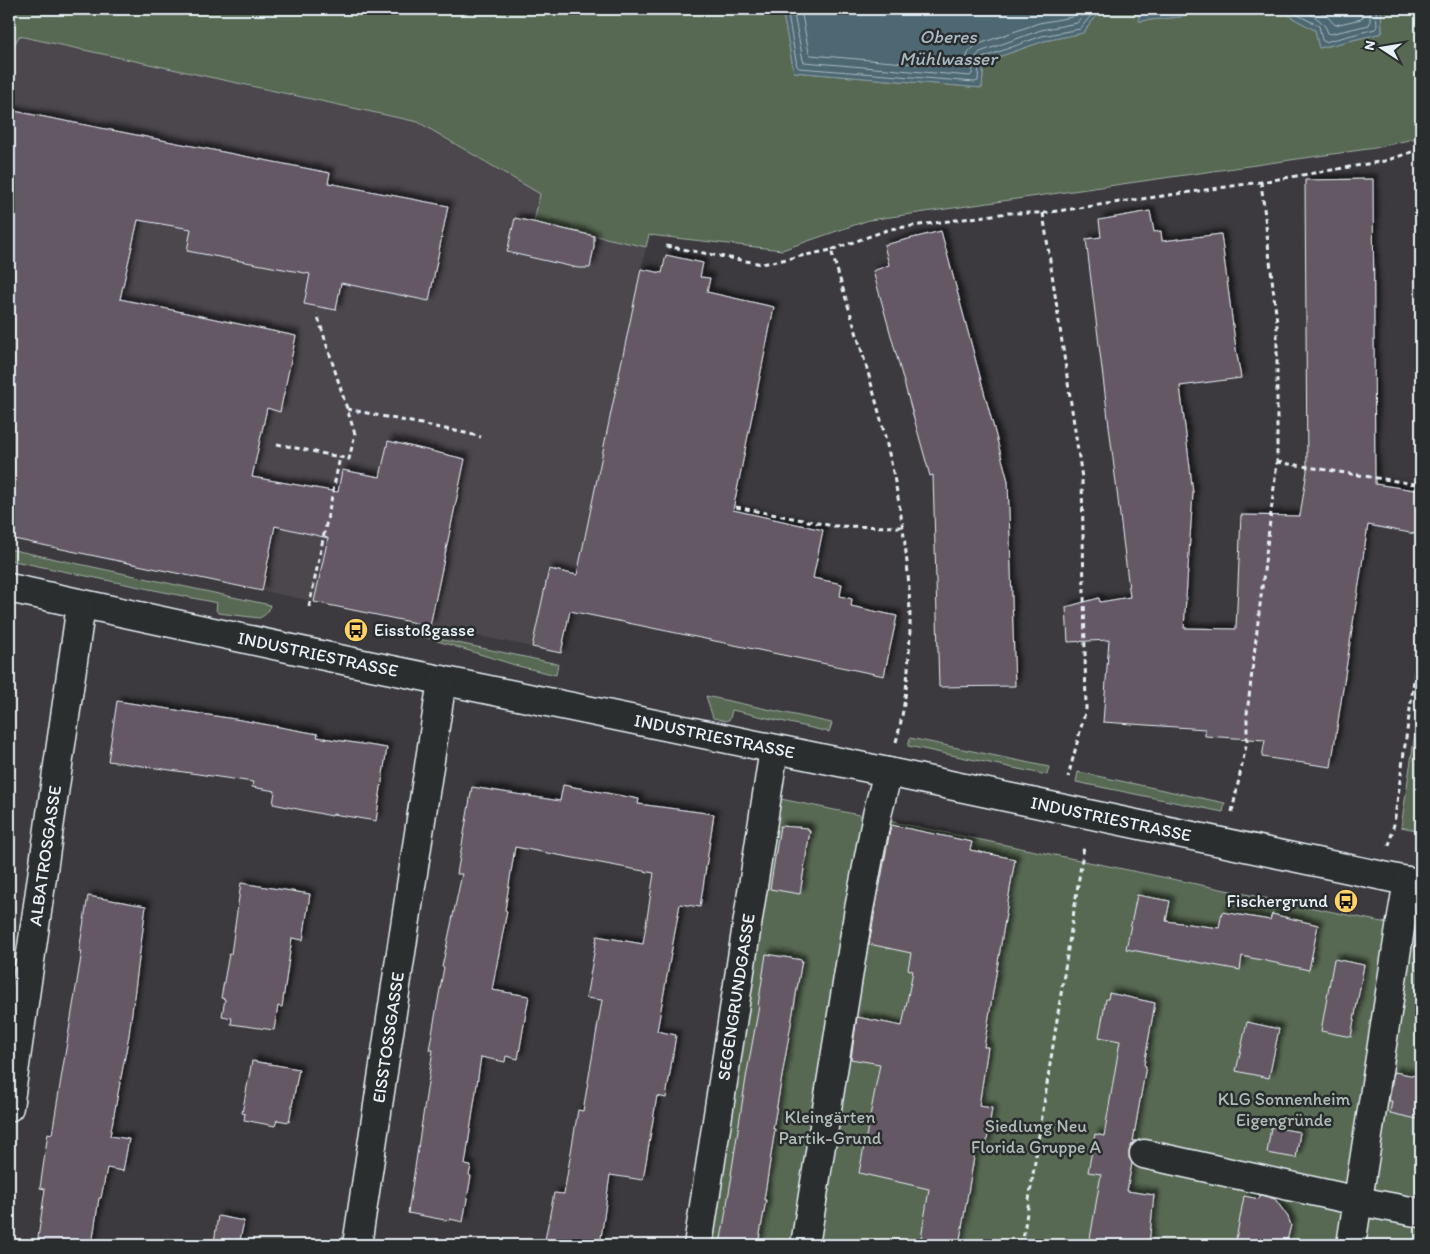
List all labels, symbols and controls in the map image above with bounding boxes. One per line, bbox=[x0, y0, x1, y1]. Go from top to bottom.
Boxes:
north arrow bbox=[1358, 22, 1408, 72]
water label: Oberes Mühlwasser bbox=[899, 25, 999, 70]
text: N bbox=[1360, 39, 1379, 52]
bus stop icon: Eisstoßgasse bbox=[343, 617, 369, 643]
place label: Eisstoßgasse bbox=[374, 619, 475, 641]
street label: INDUSTRIESTRASSE bbox=[236, 627, 400, 682]
street label: INDUSTRIESTRASSE bbox=[632, 709, 797, 764]
street label: ALBATROSGASSE bbox=[24, 784, 66, 927]
street label: INDUSTRIESTRASSE bbox=[1029, 791, 1193, 846]
bus stop icon: Fischergrund bbox=[1333, 888, 1359, 914]
place label: Fischergrund bbox=[1227, 890, 1328, 912]
street label: SEGENGRUNDGASSE bbox=[712, 912, 760, 1082]
street label: EISSTOSSGASSE bbox=[368, 970, 409, 1105]
park label: KLG Sonnenheim Eigengründe bbox=[1218, 1088, 1351, 1131]
park label: Kleingärten Partik-Grund bbox=[778, 1106, 882, 1149]
park label: Siedlung Neu Florida Gruppe A bbox=[971, 1115, 1102, 1158]

